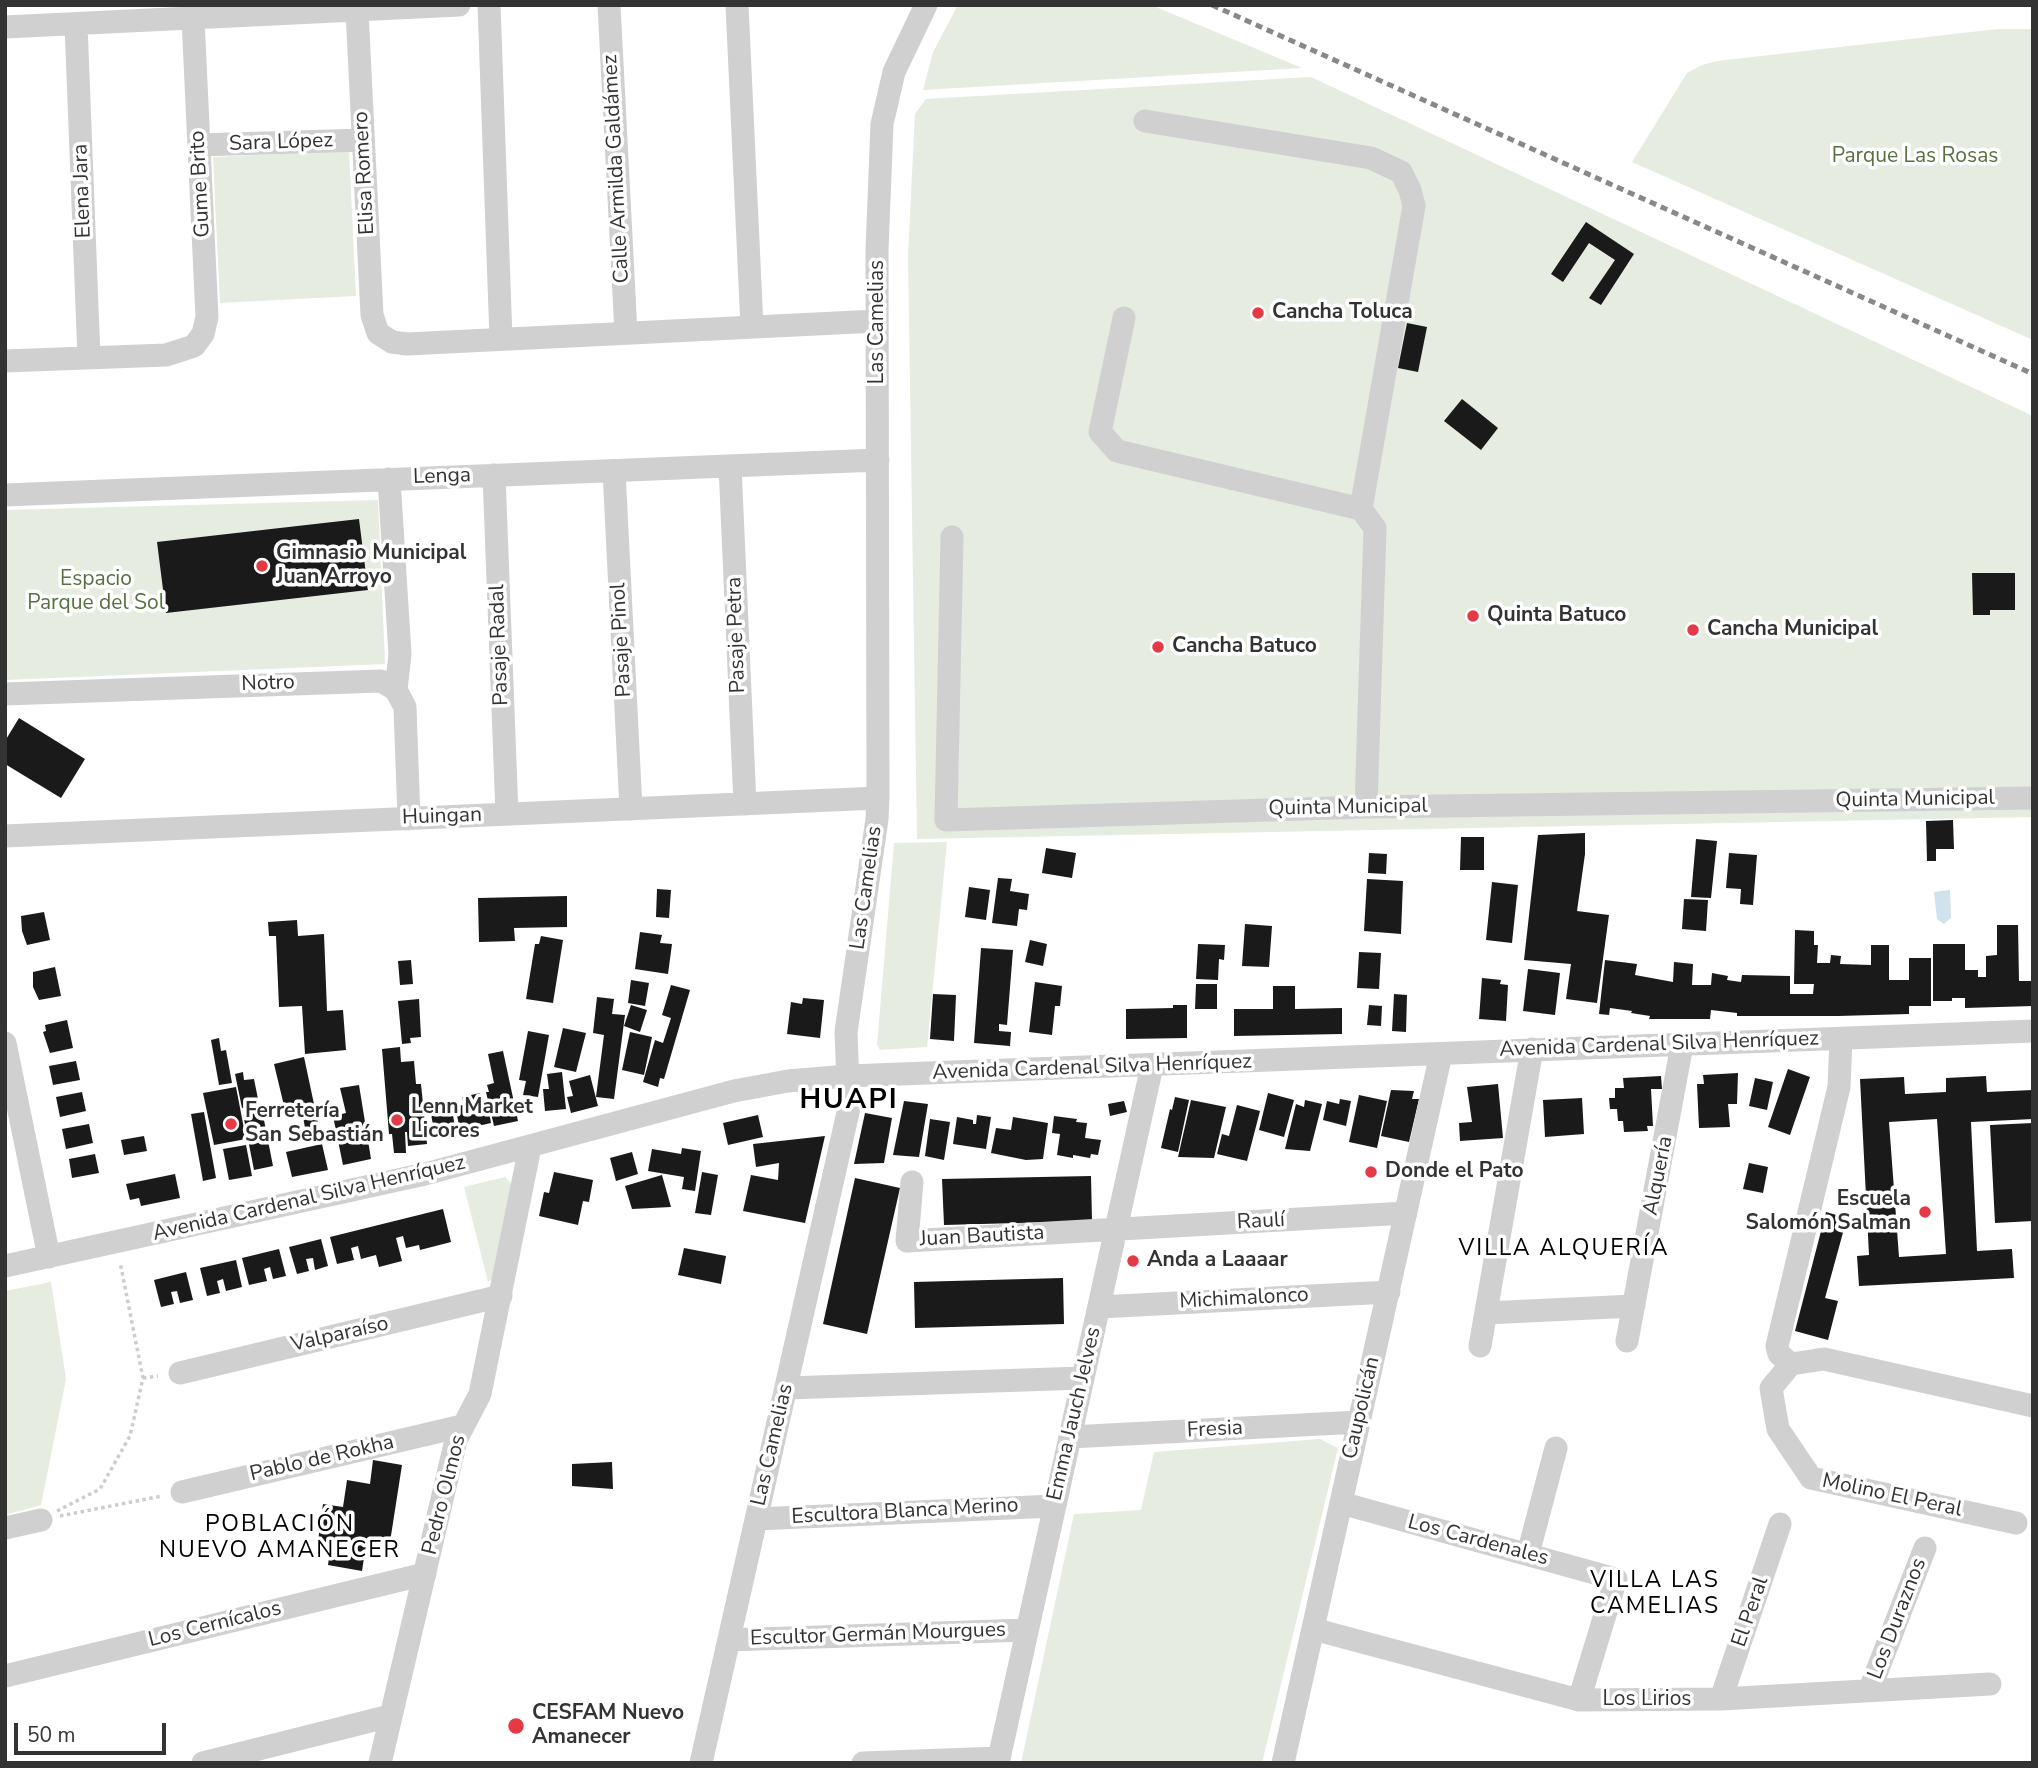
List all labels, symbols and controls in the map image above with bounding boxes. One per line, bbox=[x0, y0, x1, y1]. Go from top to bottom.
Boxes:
street label: Calle Armilda Galdámez bbox=[598, 54, 636, 284]
street label: Elisa Romero bbox=[349, 111, 381, 235]
street label: Sara López bbox=[229, 129, 333, 157]
street label: Gume Brito bbox=[186, 130, 216, 238]
street label: Elena Jara bbox=[69, 143, 97, 239]
park label: Parque Las Rosas bbox=[1832, 144, 1998, 170]
street label: Las Camelias bbox=[865, 260, 891, 384]
place label: Cancha Toluca bbox=[1272, 300, 1413, 326]
marker: Cancha Toluca bbox=[1250, 305, 1266, 321]
street label: Lenga bbox=[413, 463, 471, 491]
place label: Gimnasio Municipal Juan Arroyo bbox=[276, 541, 466, 591]
marker: Gimnasio Municipal Juan Arroyo bbox=[254, 558, 270, 574]
park label: Espacio Parque del Sol bbox=[27, 567, 165, 617]
street label: Pasaje Petra bbox=[722, 576, 752, 694]
street label: Pasaje Pinol bbox=[606, 582, 638, 698]
street label: Pasaje Radal bbox=[485, 584, 515, 706]
place label: Quinta Batuco bbox=[1487, 603, 1626, 629]
marker: Quinta Batuco bbox=[1465, 608, 1481, 624]
place label: Cancha Municipal bbox=[1707, 617, 1878, 643]
marker: Cancha Municipal bbox=[1685, 622, 1701, 638]
place label: Cancha Batuco bbox=[1172, 634, 1317, 660]
marker: Cancha Batuco bbox=[1150, 639, 1166, 655]
street label: Notro bbox=[241, 670, 295, 698]
street label: Quinta Municipal bbox=[1835, 786, 1995, 814]
street label: Quinta Municipal bbox=[1268, 794, 1428, 822]
street label: Huingan bbox=[402, 803, 482, 831]
street label: Las Camelias bbox=[846, 825, 888, 951]
street label: Avenida Cardenal Silva Henríquez bbox=[1499, 1027, 1819, 1063]
street label: Avenida Cardenal Silva Henríquez bbox=[932, 1050, 1252, 1086]
district label: HUAPI bbox=[800, 1084, 898, 1118]
place label: Lenn Market Licores bbox=[411, 1095, 533, 1145]
place label: Ferretería San Sebastián bbox=[245, 1099, 384, 1149]
marker: Lenn Market Licores bbox=[389, 1112, 405, 1128]
marker: Ferretería San Sebastián bbox=[223, 1116, 239, 1132]
street label: Alquería bbox=[1639, 1134, 1679, 1218]
street label: Avenida Cardenal Silva Henríquez bbox=[150, 1151, 468, 1247]
place label: Donde el Pato bbox=[1385, 1159, 1524, 1185]
marker: Donde el Pato bbox=[1363, 1164, 1379, 1180]
place label: Escuela Salomón Salman bbox=[1745, 1187, 1911, 1237]
marker: Escuela Salomón Salman bbox=[1917, 1204, 1933, 1220]
street label: Raulí bbox=[1236, 1208, 1286, 1236]
street label: Juan Bautista bbox=[919, 1221, 1045, 1253]
district label: VILLA ALQUERÍA bbox=[1460, 1235, 1668, 1263]
place label: Anda a Laaaar bbox=[1147, 1248, 1288, 1274]
marker: Anda a Laaaar bbox=[1125, 1253, 1141, 1269]
street label: Michimalonco bbox=[1179, 1283, 1309, 1315]
street label: Valparaíso bbox=[289, 1312, 391, 1358]
street label: Emma Jauch Jelves bbox=[1043, 1325, 1107, 1503]
street label: Caupolicán bbox=[1338, 1354, 1386, 1462]
street label: Las Camelias bbox=[747, 1382, 799, 1508]
street label: Fresia bbox=[1186, 1416, 1244, 1444]
street label: Pablo de Rokha bbox=[247, 1430, 397, 1488]
street label: Pedro Olmos bbox=[418, 1432, 472, 1558]
street label: Molino El Peral bbox=[1820, 1469, 1964, 1523]
street label: Escultora Blanca Merino bbox=[791, 1493, 1019, 1531]
street label: Los Cardenales bbox=[1405, 1510, 1551, 1572]
district label: POBLACIÓN NUEVO AMANECER bbox=[161, 1511, 399, 1565]
street label: Los Duraznos bbox=[1863, 1555, 1933, 1683]
district label: VILLA LAS CAMELIAS bbox=[1591, 1567, 1719, 1621]
street label: El Peral bbox=[1727, 1574, 1775, 1650]
street label: Los Cernícalos bbox=[146, 1596, 284, 1654]
street label: Escultor Germán Mourgues bbox=[750, 1618, 1006, 1652]
street label: Los Lirios bbox=[1603, 1687, 1691, 1713]
place label: CESFAM Nuevo Amanecer bbox=[532, 1701, 684, 1751]
scale bar bbox=[18, 1708, 170, 1752]
marker: CESFAM Nuevo Amanecer bbox=[506, 1716, 526, 1736]
text: 50 m bbox=[27, 1721, 76, 1749]

